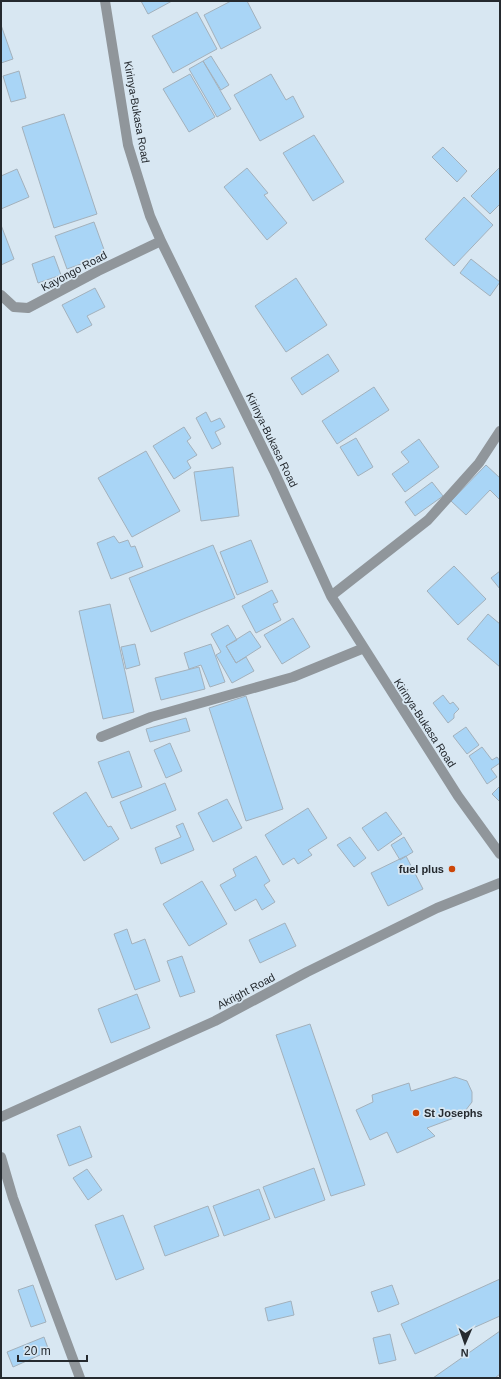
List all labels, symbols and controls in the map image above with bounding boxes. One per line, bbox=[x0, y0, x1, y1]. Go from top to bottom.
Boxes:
street label: Kirinya-Bukasa Road bbox=[122, 60, 152, 164]
street label: Kayongo Road bbox=[39, 249, 109, 293]
street label: Kirinya-Bukasa Road bbox=[244, 391, 300, 489]
street label: Kirinya-Bukasa Road bbox=[392, 676, 458, 770]
place label: fuel plus bbox=[399, 863, 444, 875]
marker: fuel plus bbox=[447, 864, 457, 874]
street label: Akright Road bbox=[215, 971, 277, 1011]
place label: St Josephs bbox=[424, 1107, 483, 1119]
marker: St Josephs bbox=[411, 1108, 421, 1118]
north arrow bbox=[445, 1323, 485, 1363]
scale bar bbox=[18, 1337, 87, 1363]
text: 20 m bbox=[24, 1344, 51, 1358]
text: N bbox=[460, 1347, 469, 1359]

